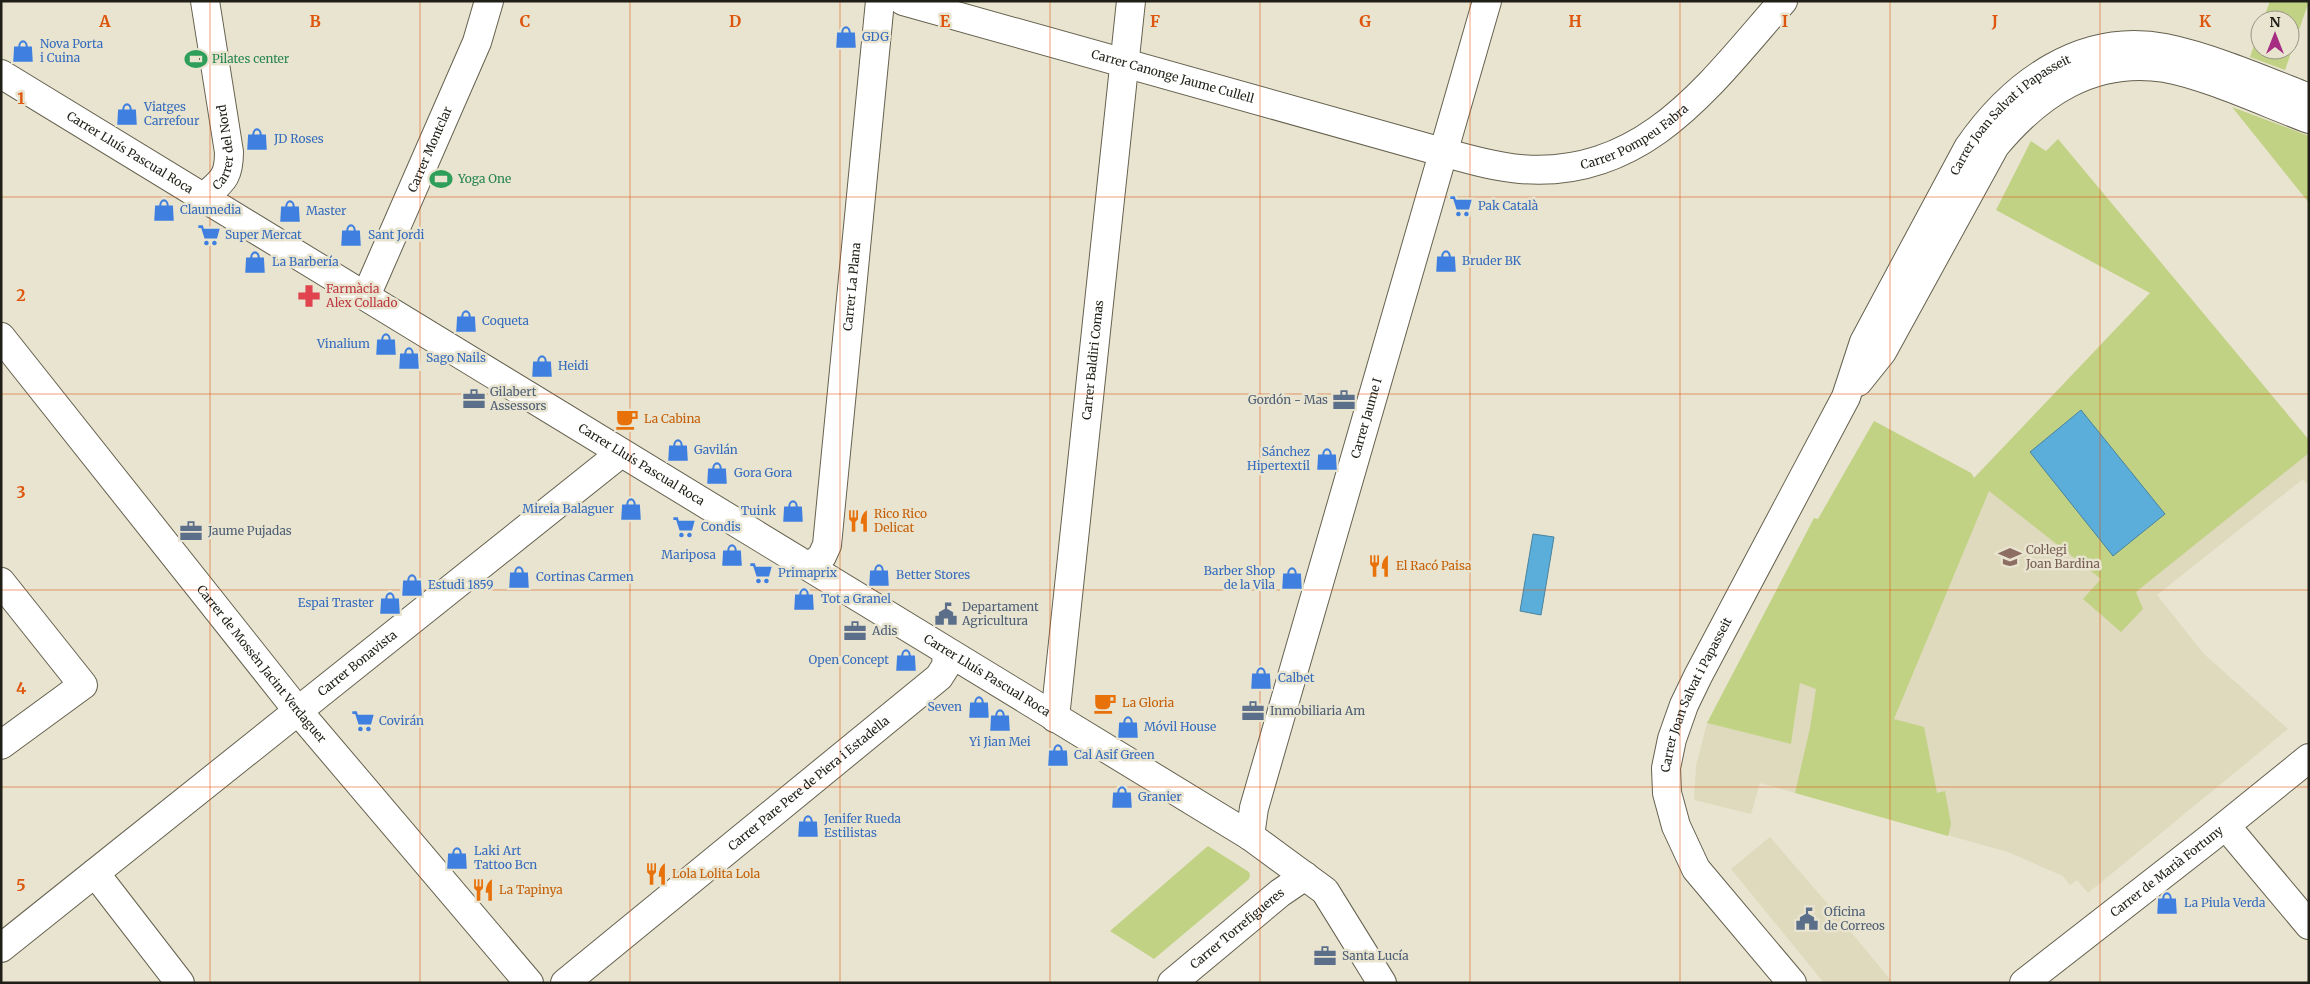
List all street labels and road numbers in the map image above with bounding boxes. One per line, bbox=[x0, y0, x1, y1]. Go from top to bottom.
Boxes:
street label: Carrer Canonge Jaume Cullell bbox=[1090, 46, 1256, 106]
street label: Carrer Joan Salvat i Papasseit bbox=[1947, 51, 2073, 178]
street label: Carrer Pompeu Fabra bbox=[1579, 100, 1692, 172]
street label: Carrer Montclar bbox=[404, 103, 455, 194]
street label: Carrer del Nord bbox=[209, 104, 236, 193]
street label: Carrer Lluís Pascual Roca bbox=[64, 108, 197, 197]
street label: Carrer La Plana bbox=[840, 241, 864, 331]
street label: Carrer Baldiri Comas bbox=[1079, 299, 1106, 421]
street label: Carrer Jaume I bbox=[1347, 376, 1385, 460]
street label: Carrer Lluís Pascual Roca bbox=[576, 420, 708, 509]
street label: Carrer de Mossèn Jacint Verdaguer bbox=[194, 582, 330, 746]
street label: Carrer Joan Salvat i Papasseit bbox=[1658, 615, 1735, 773]
street label: Carrer Bonavista bbox=[314, 627, 400, 699]
street label: Carrer Lluís Pascual Roca bbox=[921, 631, 1054, 720]
street label: Carrer Pare Pere de Piera i Estadella bbox=[725, 712, 893, 853]
street label: Carrer de Marià Fortuny bbox=[2107, 823, 2226, 920]
street label: Carrer Torrefigueres bbox=[1187, 884, 1287, 972]

